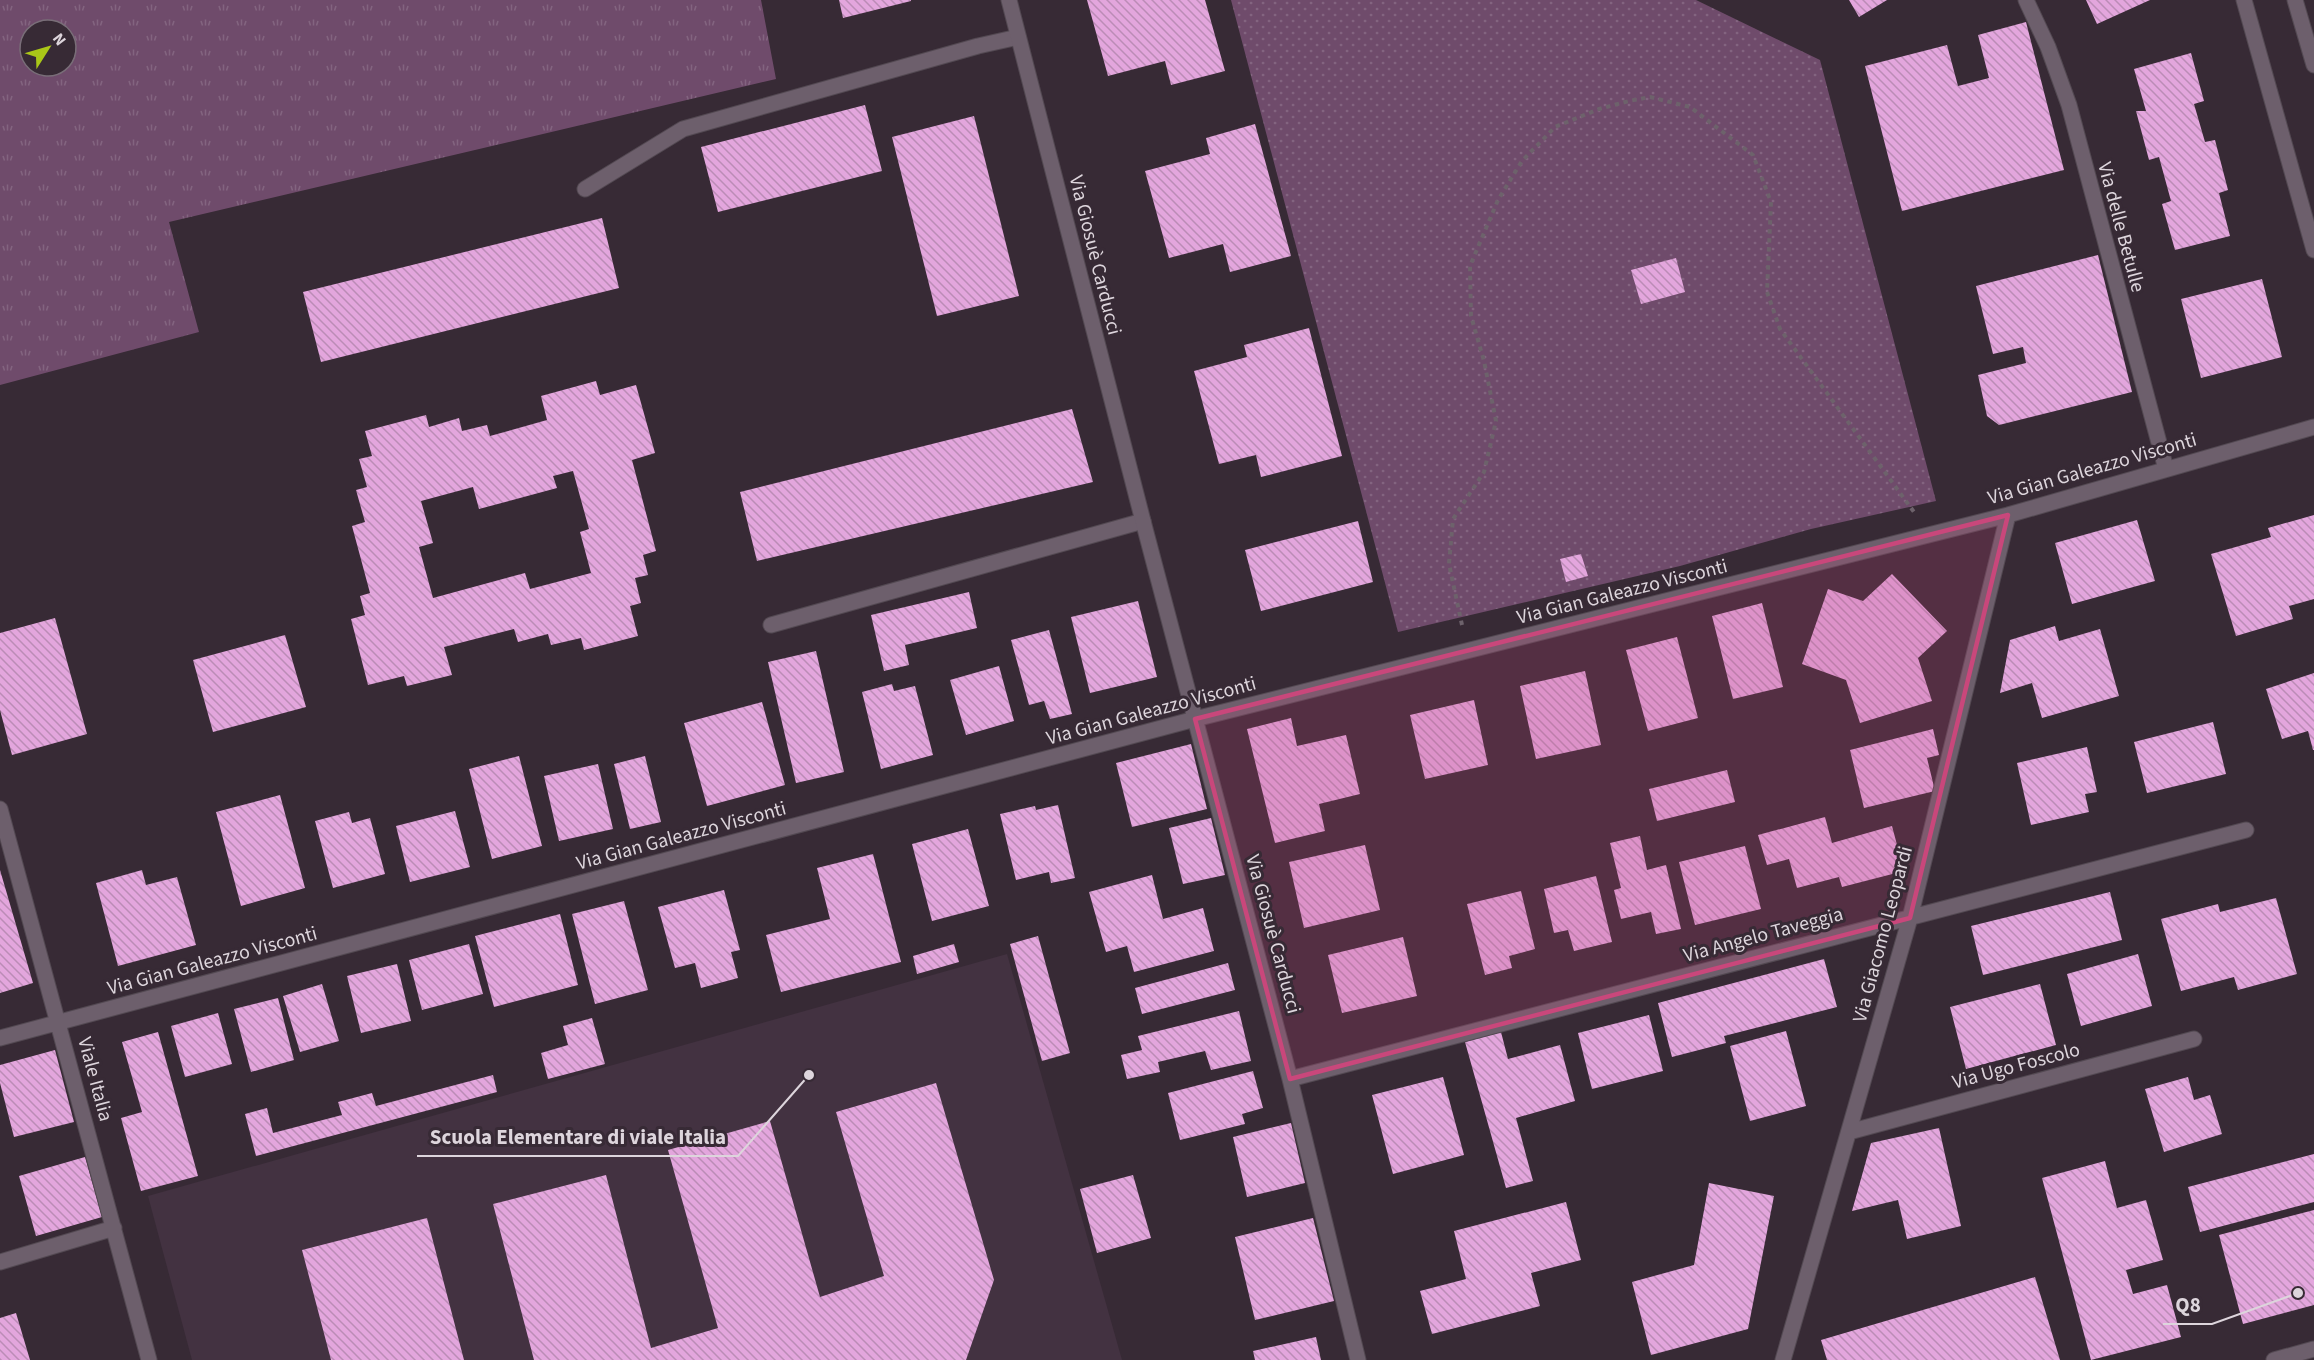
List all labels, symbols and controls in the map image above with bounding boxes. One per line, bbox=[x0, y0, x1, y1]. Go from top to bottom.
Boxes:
north arrow bbox=[18, 18, 78, 78]
text: N bbox=[47, 29, 71, 50]
street label: Via delle Betulle bbox=[2090, 159, 2152, 296]
street label: Via Giosuè Carducci bbox=[1062, 173, 1128, 338]
street label: Via Gian Galeazzo Visconti bbox=[1984, 426, 2200, 512]
street label: Via Gian Galeazzo Visconti bbox=[1514, 552, 1731, 632]
street label: Via Gian Galeazzo Visconti bbox=[1043, 669, 1259, 752]
street label: Via Gian Galeazzo Visconti bbox=[573, 794, 789, 877]
street label: Via Giacomo Leopardi bbox=[1846, 843, 1920, 1026]
street label: Via Giosuè Carducci bbox=[1238, 852, 1308, 1017]
street label: Via Angelo Taveggia bbox=[1680, 900, 1846, 970]
street label: Via Gian Galeazzo Visconti bbox=[104, 919, 320, 1002]
street label: Viale Italia bbox=[70, 1034, 120, 1124]
street label: Via Ugo Foscolo bbox=[1949, 1036, 2083, 1096]
callout: Scuola Elementare di viale Italia bbox=[417, 1117, 738, 1156]
text: Scuola Elementare di viale Italia bbox=[430, 1122, 726, 1152]
callout: Q8 bbox=[2163, 1285, 2212, 1324]
text: Q8 bbox=[2175, 1290, 2201, 1320]

